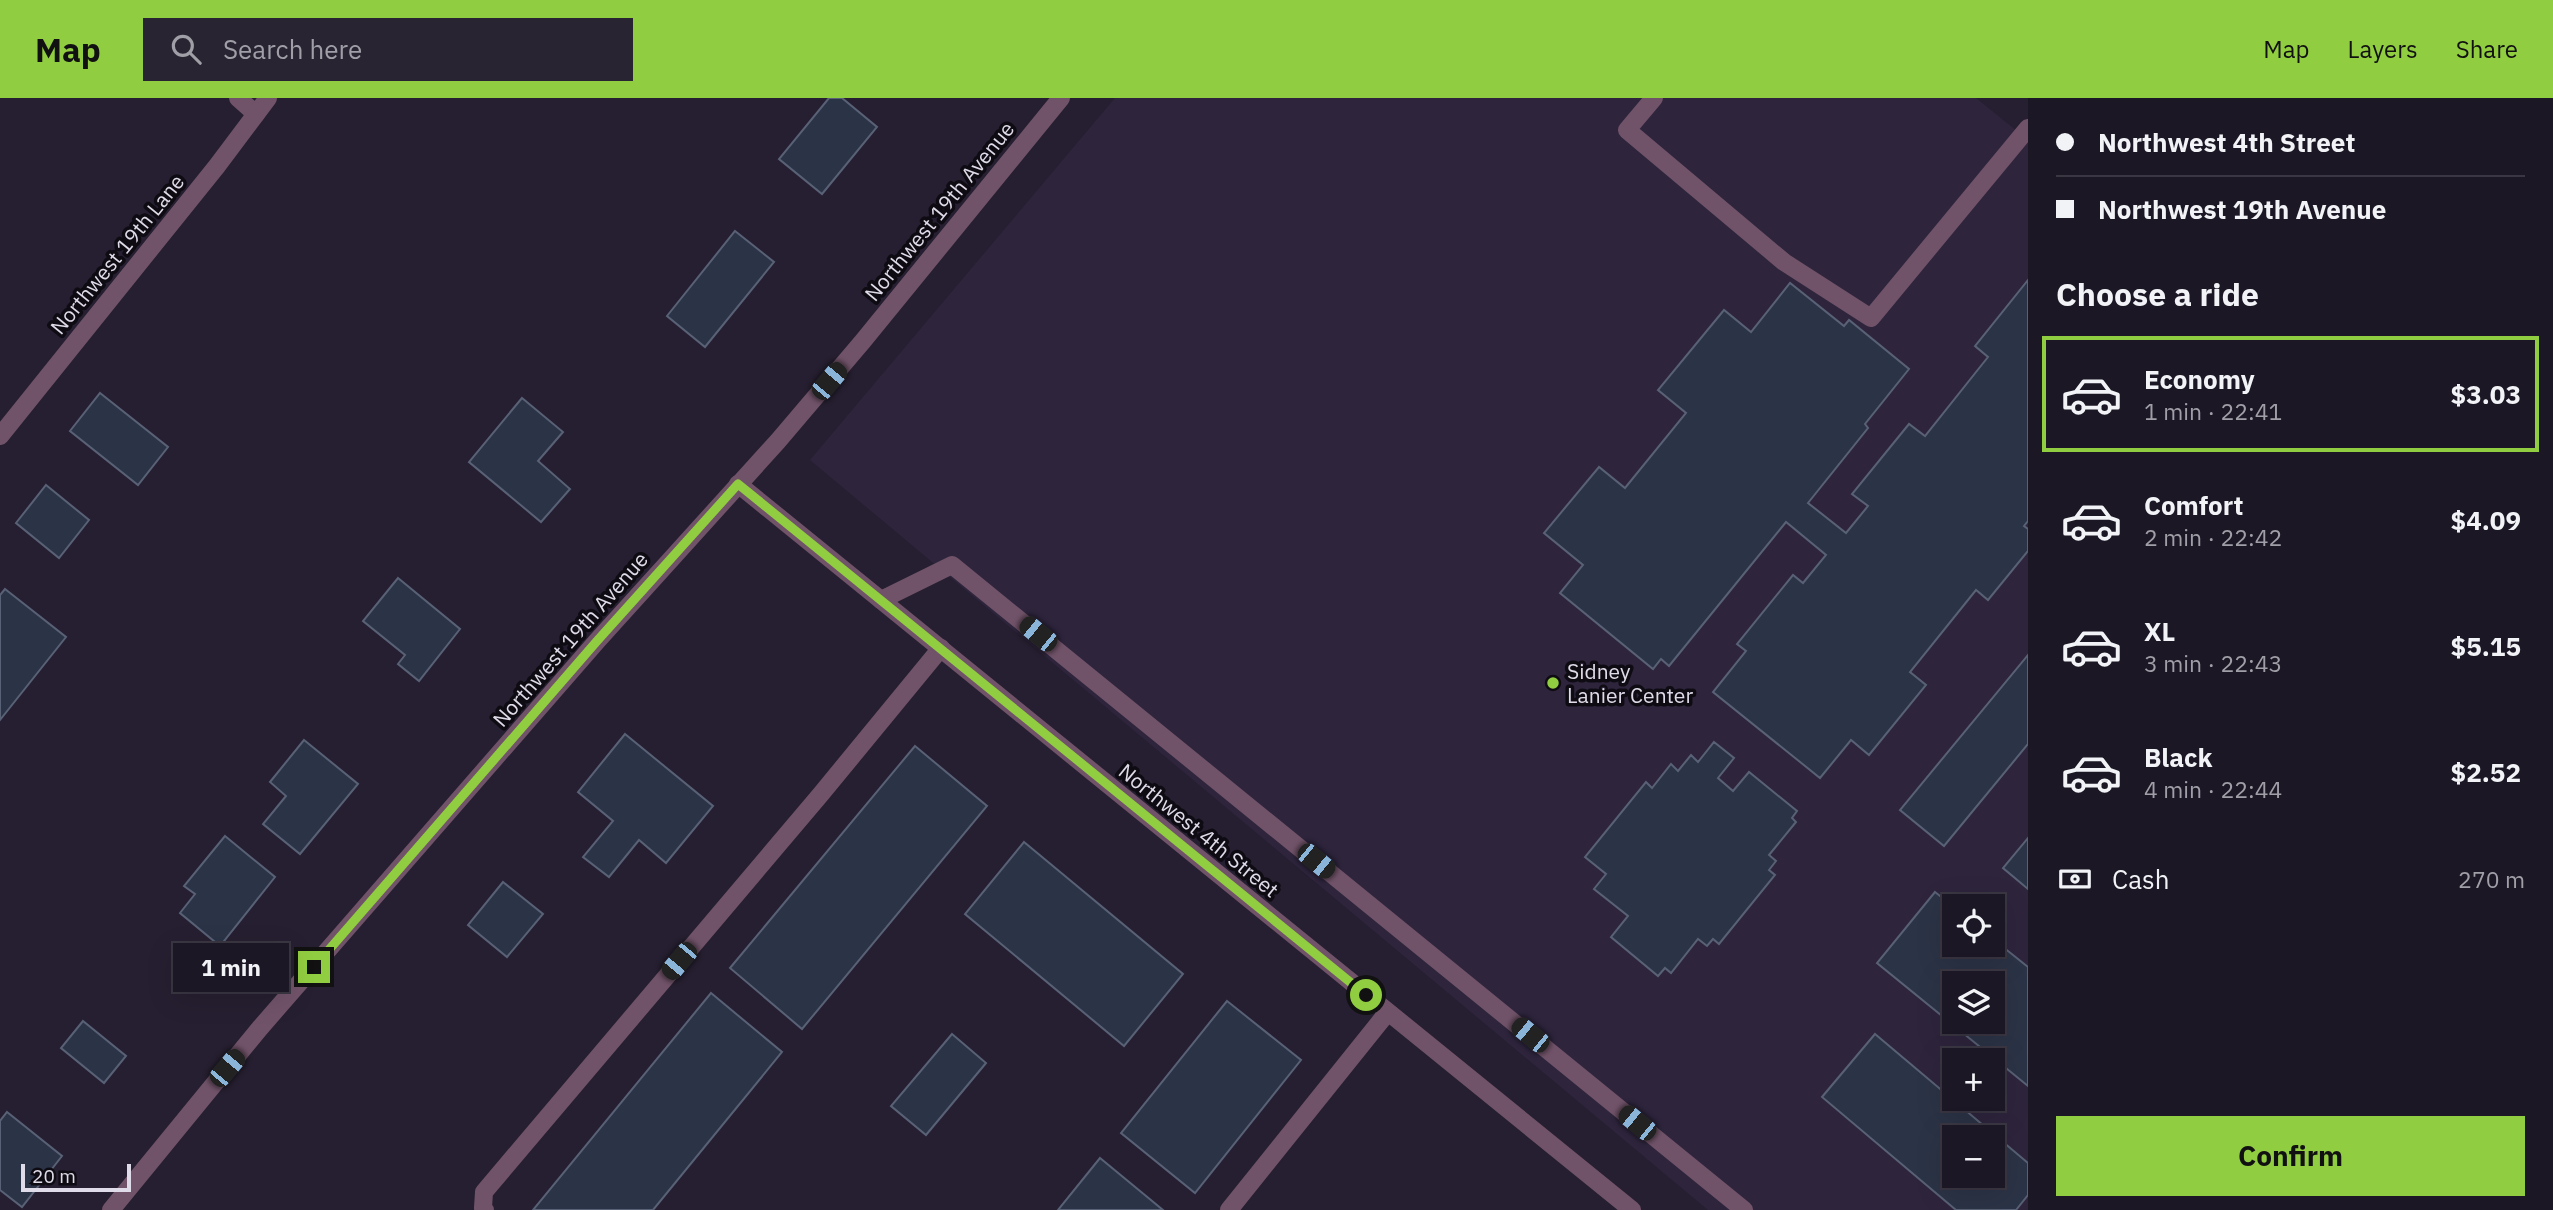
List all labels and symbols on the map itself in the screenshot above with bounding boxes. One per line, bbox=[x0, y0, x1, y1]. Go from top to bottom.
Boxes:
street label: Northwest 19th Avenue bbox=[858, 115, 1020, 307]
street label: Northwest 19th Lane bbox=[44, 168, 190, 340]
car bbox=[808, 358, 851, 404]
street label: Northwest 19th Avenue bbox=[486, 546, 654, 732]
car bbox=[1016, 613, 1061, 655]
place label: Sidney Lanier Center bbox=[1567, 657, 1693, 709]
marker: Sidney Lanier Center bbox=[1545, 675, 1561, 691]
street label: Northwest 4th Street bbox=[1113, 757, 1285, 903]
car bbox=[1294, 840, 1339, 882]
car bbox=[658, 938, 701, 984]
callout: 1 min bbox=[174, 942, 290, 992]
route end bbox=[298, 951, 330, 983]
route start bbox=[1350, 979, 1382, 1011]
car bbox=[1508, 1014, 1553, 1056]
car bbox=[206, 1045, 249, 1091]
car bbox=[1615, 1102, 1660, 1144]
scale bar bbox=[21, 1161, 131, 1193]

